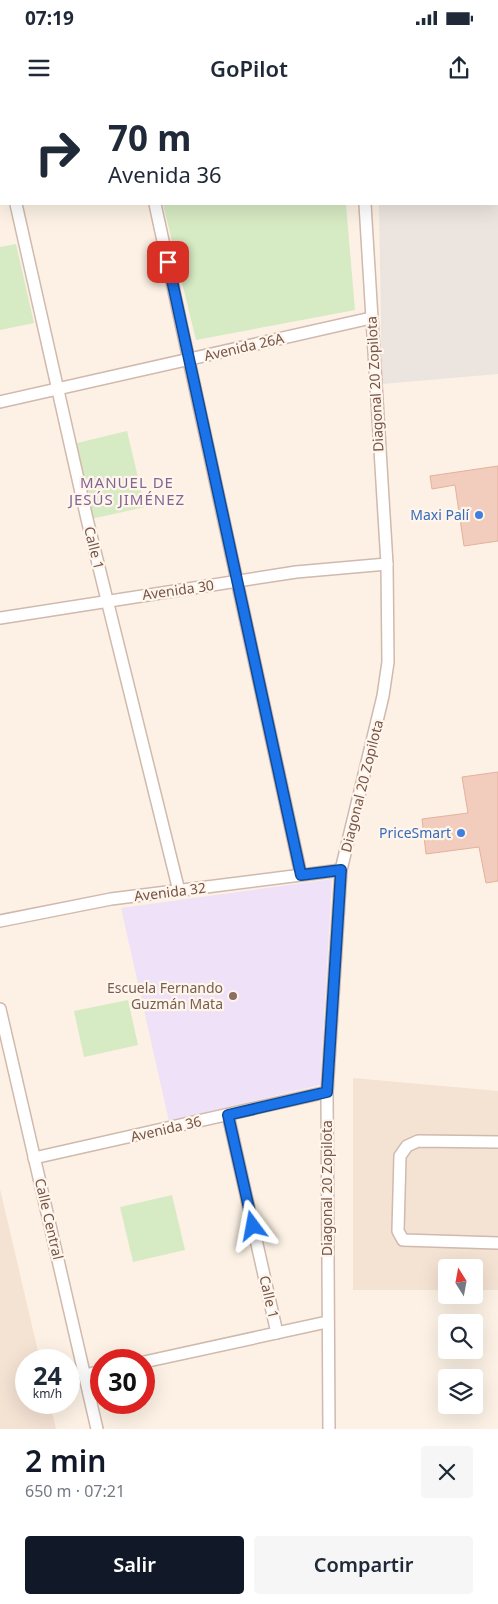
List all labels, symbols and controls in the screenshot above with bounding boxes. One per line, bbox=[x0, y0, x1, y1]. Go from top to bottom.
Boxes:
text: 07:19 bbox=[25, 5, 74, 31]
text: GoPilot bbox=[210, 53, 288, 83]
icon: menu bbox=[25, 54, 53, 82]
icon: share bbox=[445, 54, 473, 82]
text: 70 m bbox=[108, 114, 191, 161]
icon: right bbox=[25, 120, 90, 185]
text: Avenida 36 bbox=[108, 159, 222, 189]
pin bbox=[147, 241, 189, 283]
icon: arrive bbox=[154, 248, 182, 276]
street label: Diagonal 20 Zopilota bbox=[361, 316, 388, 452]
street label: Avenida 26A bbox=[202, 328, 286, 365]
district label: MANUEL DE JESÚS JIMÉNEZ bbox=[67, 472, 185, 509]
place label: Maxi Palí bbox=[410, 505, 469, 524]
marker: Maxi Palí bbox=[473, 509, 485, 521]
street label: Calle 1 bbox=[80, 524, 109, 571]
street label: Avenida 30 bbox=[141, 575, 215, 604]
street label: Diagonal 20 Zopilota bbox=[336, 718, 387, 854]
place label: PriceSmart bbox=[379, 823, 451, 842]
marker: PriceSmart bbox=[455, 827, 467, 839]
street label: Avenida 32 bbox=[133, 878, 207, 905]
place label: Escuela Fernando Guzmán Mata bbox=[107, 978, 223, 1013]
marker: Escuela Fernando Guzmán Mata bbox=[227, 990, 239, 1002]
street label: Avenida 36 bbox=[129, 1111, 203, 1146]
street label: Diagonal 20 Zopilota bbox=[317, 1120, 336, 1256]
street label: Calle Central bbox=[31, 1176, 68, 1261]
position arrow bbox=[226, 1199, 278, 1251]
north arrow bbox=[438, 1259, 482, 1304]
map controls bbox=[438, 1259, 483, 1414]
street label: Calle 1 bbox=[255, 1274, 284, 1320]
button: search bbox=[438, 1314, 483, 1359]
speed limit sign: 30 bbox=[90, 1349, 155, 1414]
text: 24 bbox=[33, 1358, 62, 1392]
button: layers bbox=[438, 1369, 483, 1414]
text: km/h bbox=[33, 1385, 62, 1402]
text: 2 min bbox=[25, 1440, 106, 1481]
button: close bbox=[421, 1446, 473, 1498]
text: 650 m · 07:21 bbox=[25, 1480, 125, 1502]
button: Salir bbox=[25, 1536, 244, 1594]
button: Compartir bbox=[254, 1536, 473, 1594]

